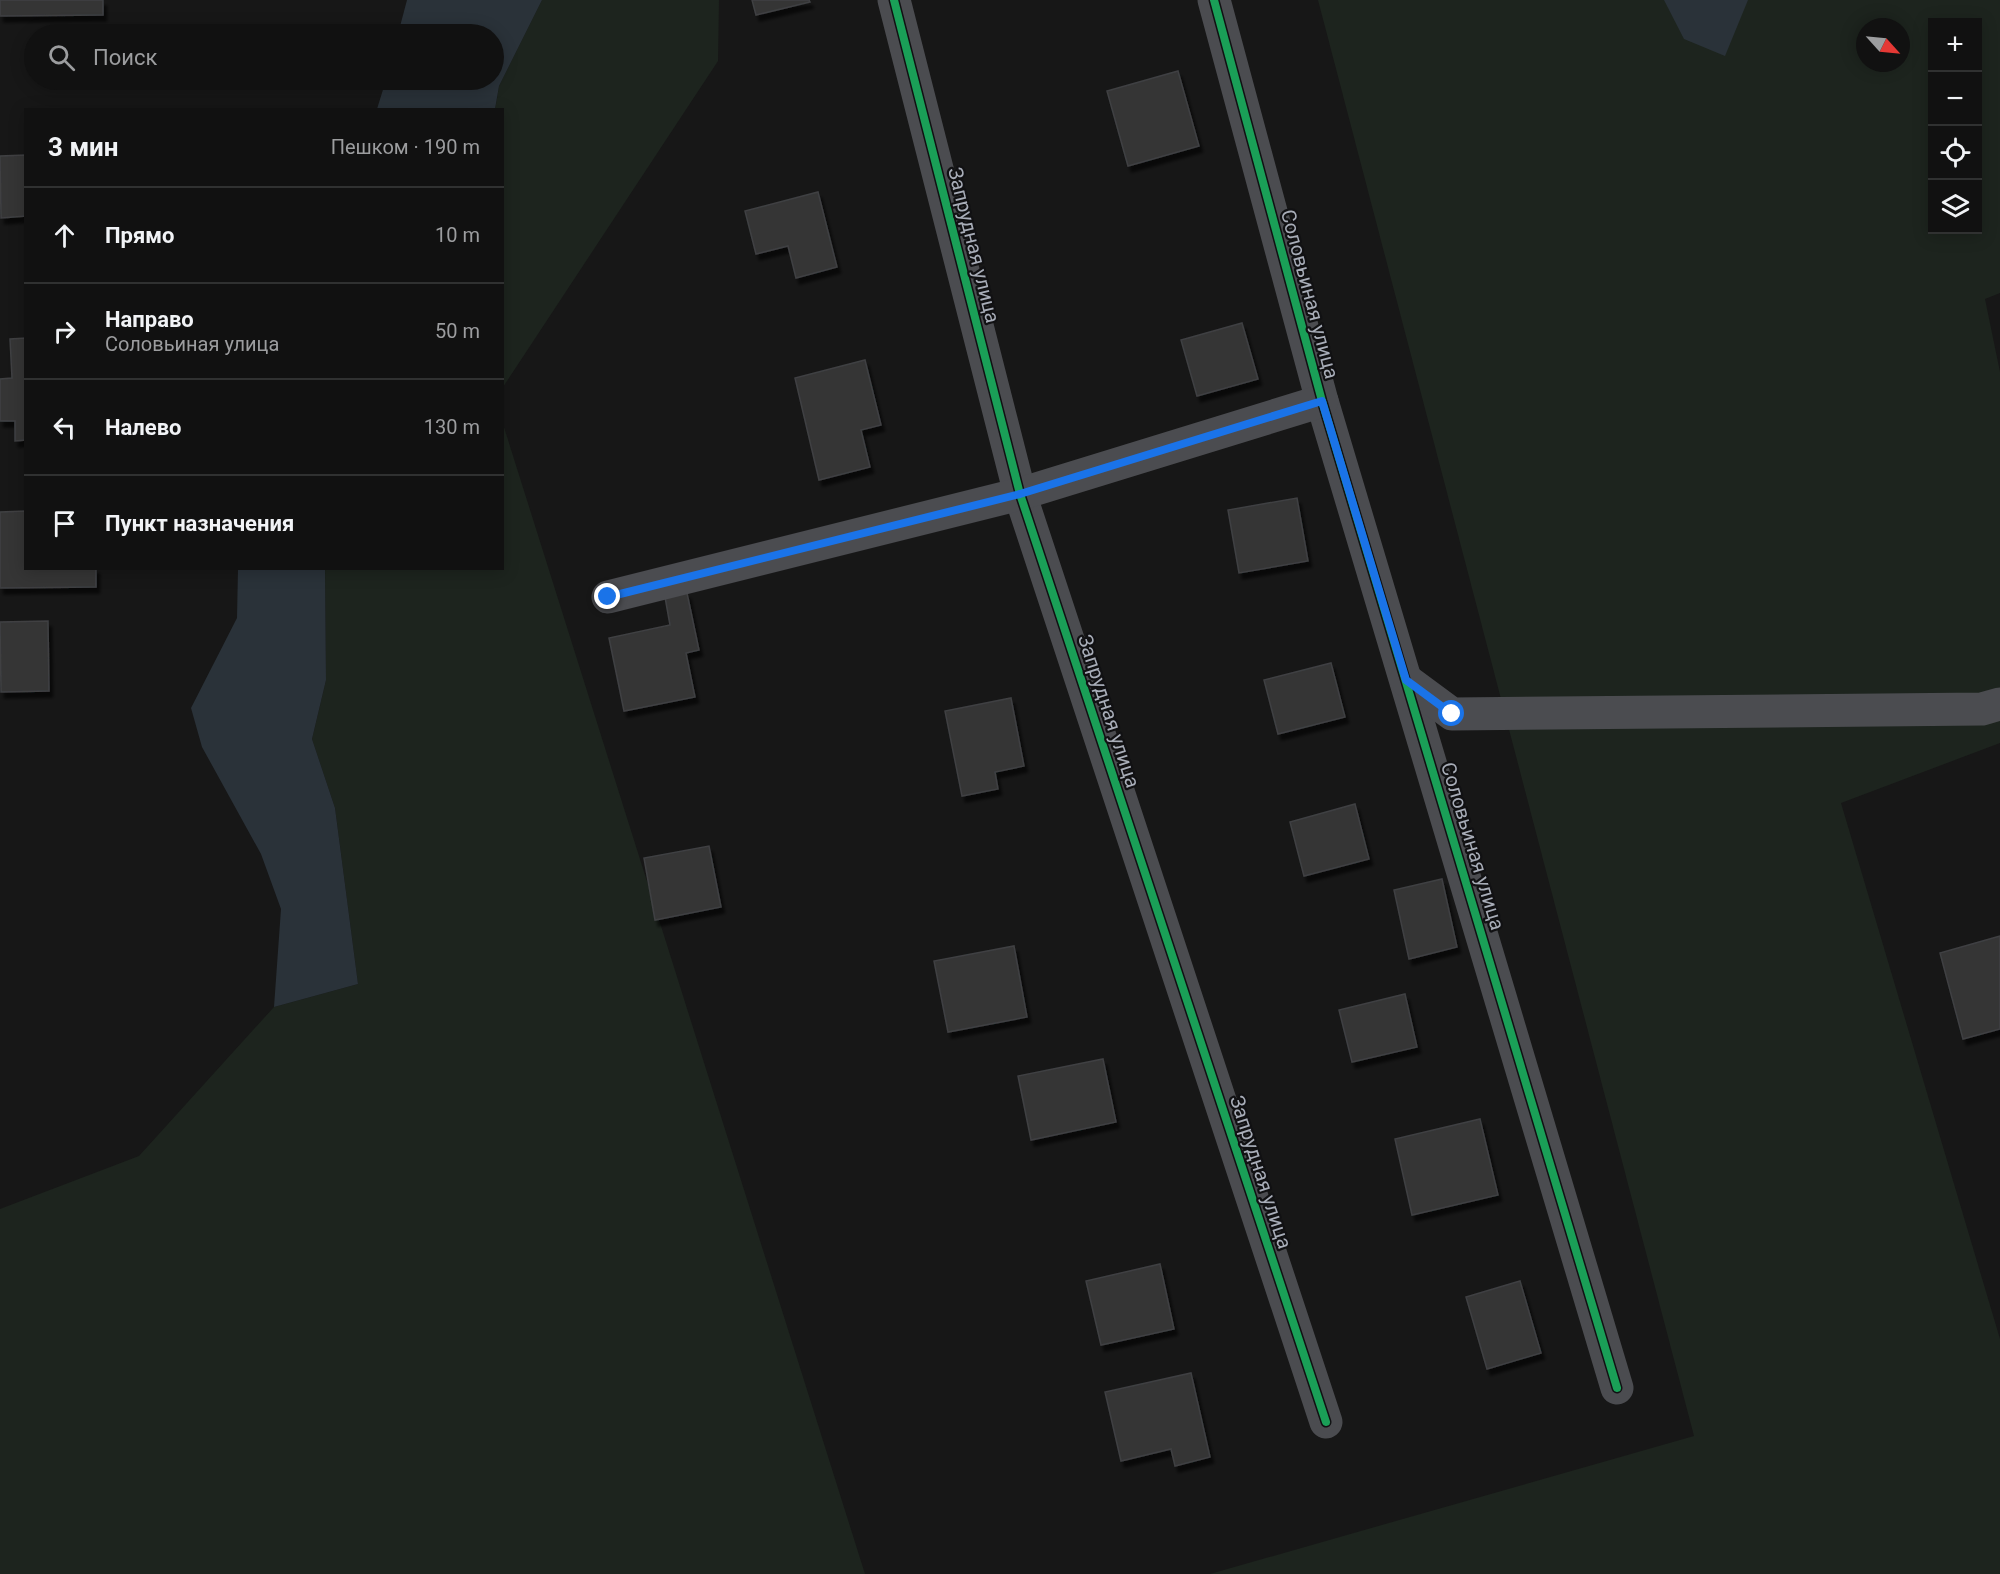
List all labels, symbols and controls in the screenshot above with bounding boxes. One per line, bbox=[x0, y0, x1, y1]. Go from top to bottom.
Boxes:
north arrow bbox=[1856, 18, 1910, 72]
map controls bbox=[1928, 18, 1982, 234]
button: + bbox=[1928, 18, 1982, 72]
search box bbox=[24, 24, 504, 90]
icon: search bbox=[45, 41, 78, 74]
text: Поиск bbox=[93, 45, 157, 70]
button: − bbox=[1928, 72, 1982, 126]
button: locate bbox=[1928, 126, 1982, 180]
text: 3 мин bbox=[48, 132, 119, 162]
text: Пешком · 190 m bbox=[331, 135, 480, 159]
street label: Запрудная улица bbox=[943, 165, 1005, 325]
button: layers bbox=[1928, 180, 1982, 234]
street label: Соловьиная улица bbox=[1276, 207, 1344, 381]
icon: ahead bbox=[48, 219, 81, 252]
text: Прямо bbox=[105, 223, 174, 248]
text: 10 m bbox=[435, 223, 480, 247]
text: Направо bbox=[105, 307, 194, 332]
icon: right bbox=[48, 315, 81, 348]
text: 50 m bbox=[435, 319, 480, 343]
text: Соловьиная улица bbox=[105, 332, 279, 356]
icon: left bbox=[48, 411, 81, 444]
text: Налево bbox=[105, 415, 182, 440]
text: 130 m bbox=[424, 415, 480, 439]
icon: arrive bbox=[48, 507, 81, 540]
text: Пункт назначения bbox=[105, 511, 294, 536]
route end bbox=[594, 583, 620, 609]
street label: Запрудная улица bbox=[1073, 631, 1145, 791]
route start bbox=[1438, 700, 1464, 726]
street label: Соловьиная улица bbox=[1436, 759, 1510, 933]
street label: Запрудная улица bbox=[1225, 1092, 1297, 1252]

